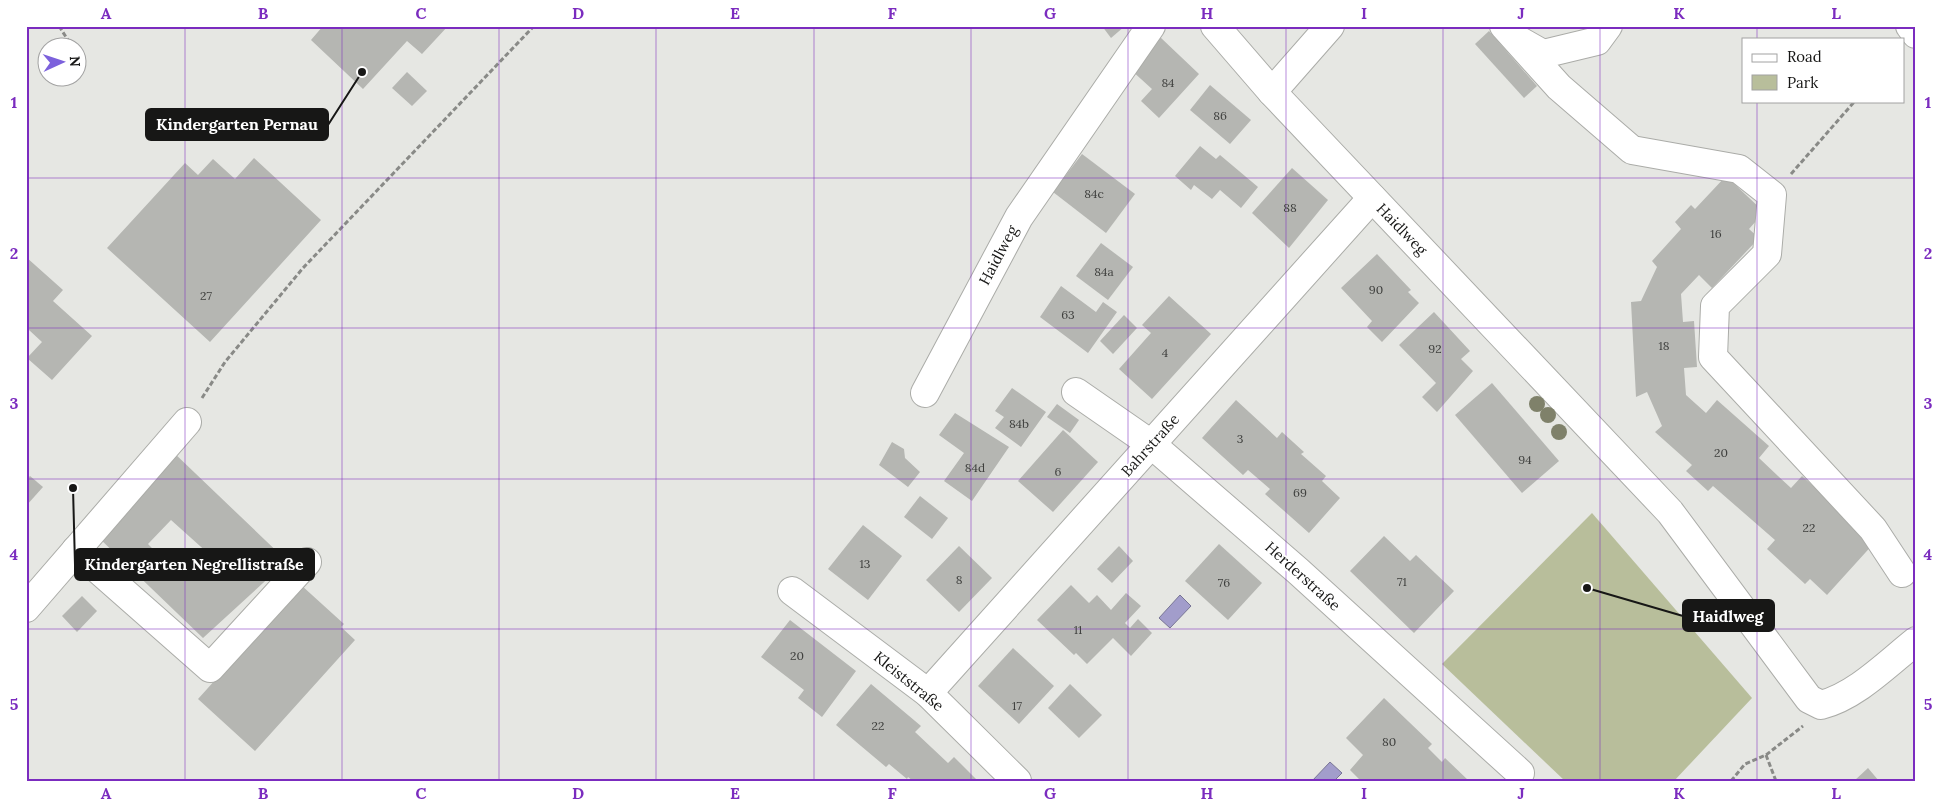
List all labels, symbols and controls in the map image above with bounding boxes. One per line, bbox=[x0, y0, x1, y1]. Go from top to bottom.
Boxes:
text: A bbox=[101, 3, 112, 23]
text: B bbox=[258, 3, 269, 23]
text: C bbox=[415, 3, 427, 23]
text: D bbox=[572, 3, 584, 23]
text: E bbox=[730, 3, 740, 23]
text: F bbox=[887, 3, 897, 23]
text: G bbox=[1044, 3, 1056, 23]
text: H bbox=[1201, 3, 1214, 23]
text: I bbox=[1361, 3, 1367, 23]
text: J bbox=[1517, 3, 1525, 23]
text: K bbox=[1673, 3, 1685, 23]
text: L bbox=[1831, 3, 1841, 23]
north arrow bbox=[38, 38, 88, 88]
legend bbox=[1742, 38, 1904, 102]
text: Road bbox=[1787, 47, 1822, 66]
text: N bbox=[66, 55, 84, 67]
text: Park bbox=[1787, 73, 1818, 92]
house number: 84 bbox=[1161, 75, 1175, 90]
text: 1 bbox=[11, 92, 17, 112]
text: 1 bbox=[1925, 92, 1931, 112]
house number: 86 bbox=[1213, 108, 1227, 123]
callout: Kindergarten Pernau bbox=[146, 109, 328, 140]
text: Kindergarten Pernau bbox=[156, 114, 318, 134]
house number: 84c bbox=[1084, 186, 1104, 201]
street label: Haidlweg bbox=[1373, 199, 1432, 259]
house number: 88 bbox=[1283, 200, 1297, 215]
street label: Haidlweg bbox=[974, 221, 1022, 288]
house number: 16 bbox=[1710, 226, 1722, 241]
text: 2 bbox=[10, 243, 18, 263]
text: 2 bbox=[1924, 243, 1932, 263]
house number: 84a bbox=[1094, 264, 1114, 279]
house number: 90 bbox=[1369, 282, 1383, 297]
house number: 27 bbox=[200, 288, 212, 303]
house number: 63 bbox=[1061, 307, 1075, 322]
house number: 18 bbox=[1658, 338, 1670, 353]
house number: 92 bbox=[1428, 341, 1442, 356]
house number: 4 bbox=[1162, 345, 1169, 360]
text: 3 bbox=[10, 393, 19, 413]
text: 3 bbox=[1924, 393, 1933, 413]
street label: Bahrstraße bbox=[1117, 410, 1183, 480]
house number: 84b bbox=[1009, 416, 1029, 431]
house number: 3 bbox=[1237, 431, 1244, 446]
house number: 20 bbox=[1714, 445, 1728, 460]
house number: 94 bbox=[1518, 452, 1532, 467]
house number: 84d bbox=[965, 460, 985, 475]
house number: 6 bbox=[1055, 464, 1062, 479]
house number: 69 bbox=[1293, 485, 1307, 500]
house number: 22 bbox=[1803, 520, 1815, 535]
street label: Herderstraße bbox=[1261, 537, 1345, 615]
text: 4 bbox=[10, 544, 19, 564]
text: 4 bbox=[1924, 544, 1933, 564]
callout: Kindergarten Negrellistraße bbox=[75, 549, 314, 580]
text: Kindergarten Negrellistraße bbox=[84, 554, 304, 574]
house number: 13 bbox=[859, 556, 871, 571]
house number: 8 bbox=[956, 572, 963, 587]
house number: 71 bbox=[1397, 574, 1407, 589]
house number: 76 bbox=[1218, 575, 1230, 590]
callout: Haidlweg bbox=[1683, 600, 1774, 631]
text: Haidlweg bbox=[1692, 606, 1765, 626]
house number: 11 bbox=[1074, 622, 1082, 637]
street label: Kleiststraße bbox=[870, 647, 948, 715]
house number: 20 bbox=[790, 648, 804, 663]
text: 5 bbox=[10, 694, 19, 714]
text: 5 bbox=[1924, 694, 1933, 714]
house number: 17 bbox=[1012, 698, 1022, 713]
house number: 22 bbox=[872, 718, 884, 733]
house number: 80 bbox=[1382, 734, 1396, 749]
text: A bbox=[101, 783, 112, 803]
text: B bbox=[258, 783, 269, 803]
text: C bbox=[415, 783, 427, 803]
text: D bbox=[572, 783, 584, 803]
text: E bbox=[730, 783, 740, 803]
text: F bbox=[887, 783, 897, 803]
text: G bbox=[1044, 783, 1056, 803]
text: H bbox=[1201, 783, 1214, 803]
text: I bbox=[1361, 783, 1367, 803]
text: J bbox=[1517, 783, 1525, 803]
text: K bbox=[1673, 783, 1685, 803]
text: L bbox=[1831, 783, 1841, 803]

